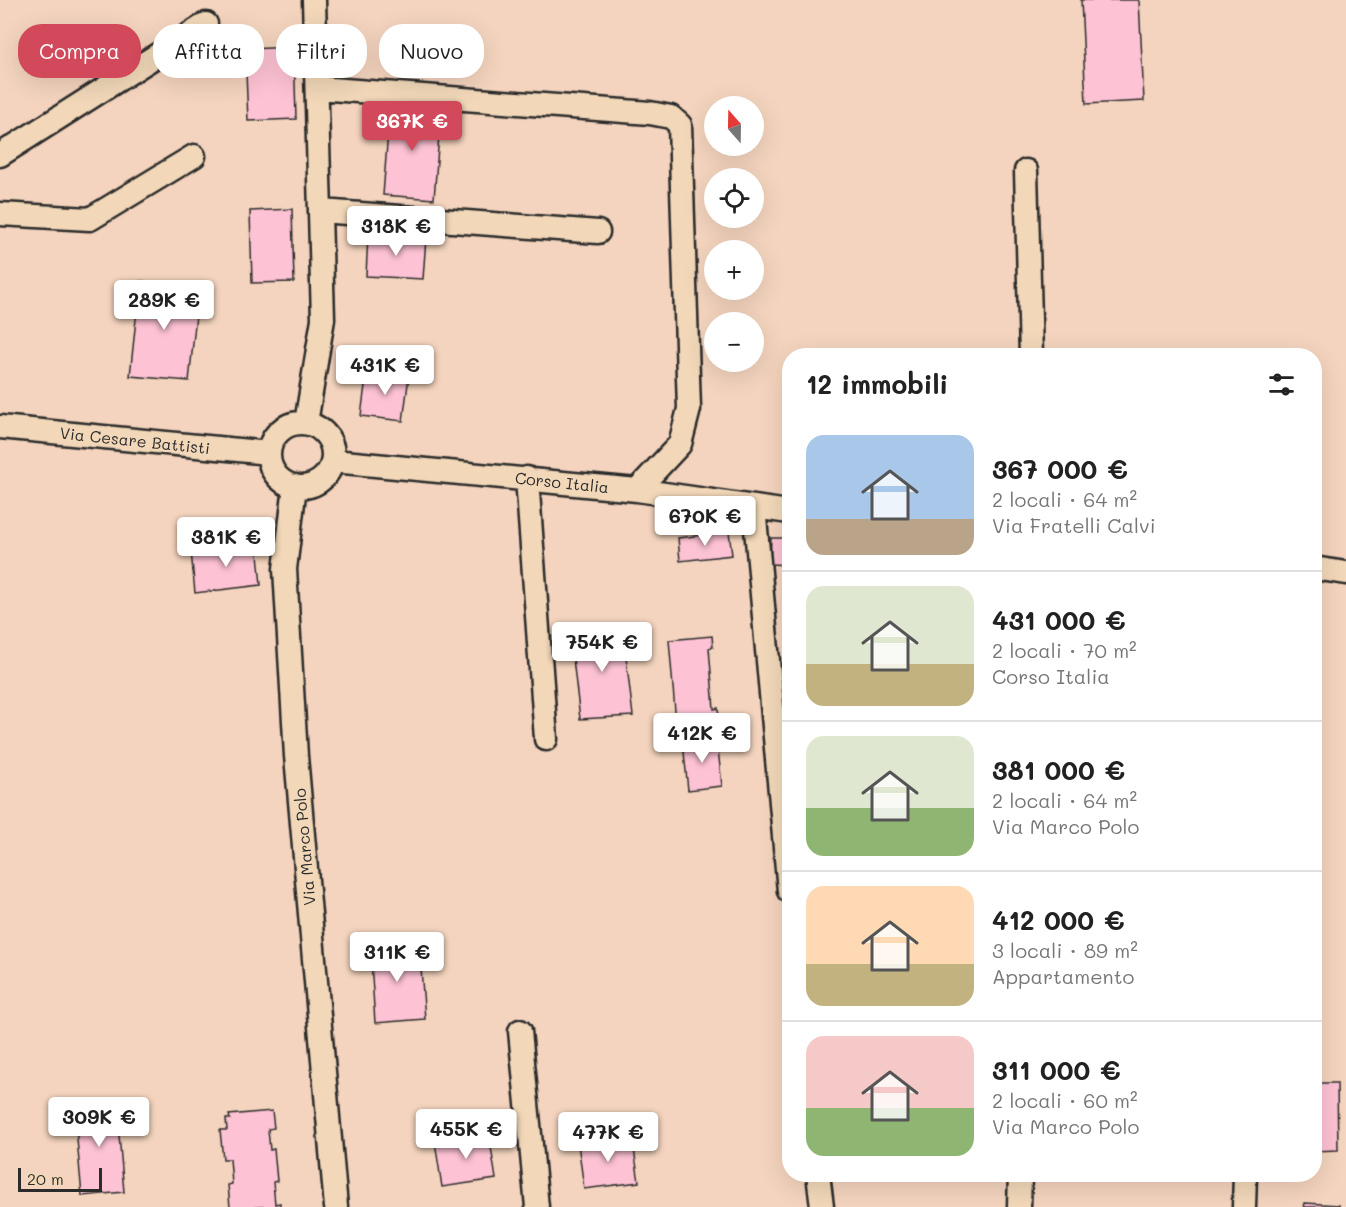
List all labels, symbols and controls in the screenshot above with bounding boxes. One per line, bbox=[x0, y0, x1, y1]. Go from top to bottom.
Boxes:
chip: Compra bbox=[18, 24, 141, 78]
chip: Affitta bbox=[153, 24, 264, 78]
chip: Filtri bbox=[276, 24, 367, 78]
chip: Nuovo bbox=[379, 24, 484, 78]
north arrow bbox=[704, 96, 764, 156]
map controls bbox=[704, 96, 764, 372]
pin: 367K € bbox=[363, 101, 461, 152]
text: 367K € bbox=[376, 107, 448, 133]
button: locate bbox=[704, 168, 764, 228]
pin: 318K € bbox=[347, 206, 445, 257]
text: 318K € bbox=[361, 212, 431, 238]
button: + bbox=[704, 240, 764, 300]
pin: 289K € bbox=[115, 280, 213, 331]
text: 289K € bbox=[128, 286, 200, 312]
button: − bbox=[704, 312, 764, 372]
pin: 431K € bbox=[336, 345, 434, 396]
text: 431K € bbox=[350, 351, 420, 377]
text: 12 immobili bbox=[806, 367, 948, 401]
icon: filters bbox=[1265, 368, 1298, 401]
street label: Via Cesare Battisti bbox=[59, 422, 211, 458]
text: 367 000 € bbox=[992, 452, 1128, 486]
icon: home bbox=[854, 459, 926, 531]
street label: Corso Italia bbox=[514, 467, 610, 497]
text: 2 locali · 64 m² bbox=[992, 486, 1137, 512]
pin: 670K € bbox=[656, 496, 754, 547]
text: 670K € bbox=[669, 502, 741, 528]
text: Via Fratelli Calvi bbox=[992, 512, 1156, 538]
pin: 381K € bbox=[177, 517, 275, 568]
text: 381K € bbox=[191, 523, 261, 549]
text: 431 000 € bbox=[992, 603, 1126, 637]
icon: home bbox=[854, 610, 926, 682]
pin: 754K € bbox=[553, 622, 651, 673]
text: 754K € bbox=[566, 628, 638, 654]
text: 2 locali · 70 m² bbox=[992, 637, 1137, 663]
text: Corso Italia bbox=[992, 663, 1110, 689]
pin: 412K € bbox=[653, 713, 751, 764]
text: 412K € bbox=[667, 719, 737, 745]
text: 381 000 € bbox=[992, 753, 1125, 787]
icon: home bbox=[854, 760, 926, 832]
street label: Via Marco Polo bbox=[288, 787, 320, 907]
text: 2 locali · 64 m² bbox=[992, 787, 1137, 813]
text: Via Marco Polo bbox=[992, 813, 1139, 839]
text: 412 000 € bbox=[992, 903, 1125, 937]
icon: home bbox=[854, 910, 926, 982]
pin: 311K € bbox=[348, 932, 446, 983]
text: 3 locali · 89 m² bbox=[992, 937, 1138, 963]
text: 311K € bbox=[364, 938, 430, 964]
text: Appartamento bbox=[992, 963, 1134, 989]
text: 311 000 € bbox=[992, 1053, 1121, 1087]
icon: home bbox=[854, 1060, 926, 1132]
text: 2 locali · 60 m² bbox=[992, 1087, 1138, 1113]
pin: 309K € bbox=[50, 1097, 148, 1148]
text: 309K € bbox=[62, 1103, 136, 1129]
pin: 455K € bbox=[417, 1109, 515, 1160]
pin: 477K € bbox=[559, 1112, 657, 1163]
text: Via Marco Polo bbox=[992, 1113, 1139, 1139]
text: 455K € bbox=[430, 1115, 502, 1141]
text: 477K € bbox=[572, 1118, 644, 1144]
scale bar bbox=[18, 1165, 102, 1192]
text: 20 m bbox=[27, 1168, 64, 1189]

